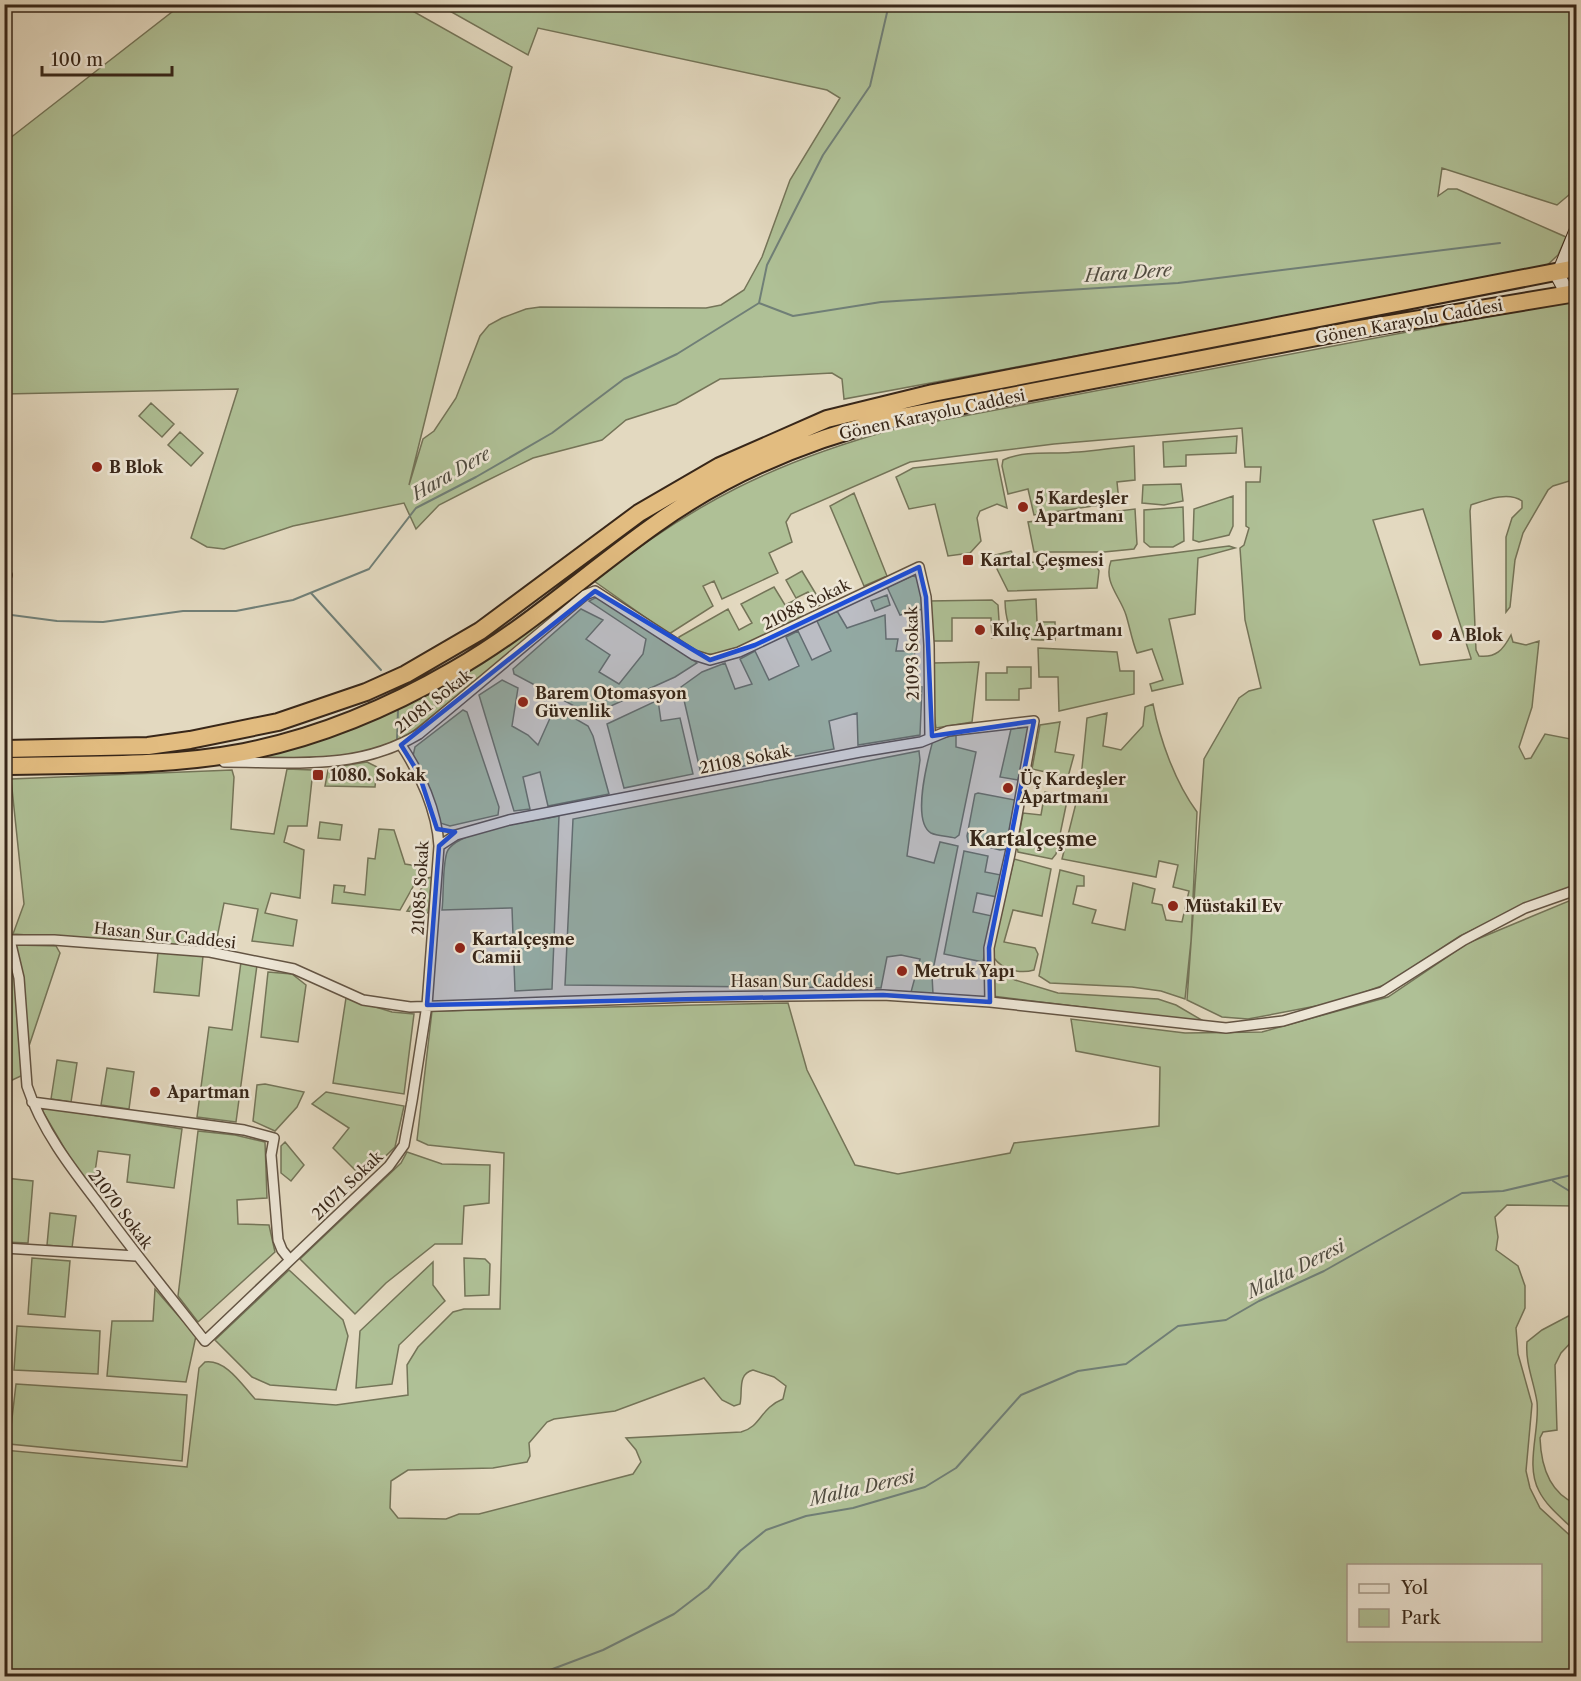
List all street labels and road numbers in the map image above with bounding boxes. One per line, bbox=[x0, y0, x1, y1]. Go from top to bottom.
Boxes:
street label: Gönen Karayolu Caddesi bbox=[1314, 295, 1504, 347]
street label: Gönen Karayolu Caddesi bbox=[837, 384, 1027, 444]
street label: 21088 Sokak bbox=[759, 574, 854, 634]
street label: 21093 Sokak bbox=[901, 605, 923, 700]
street label: 21081 Sokak bbox=[390, 664, 476, 737]
street label: 21108 Sokak bbox=[698, 740, 793, 778]
street label: 21085 Sokak bbox=[408, 840, 432, 936]
street label: Hasan Sur Caddesi bbox=[93, 918, 237, 952]
street label: Hasan Sur Caddesi bbox=[731, 971, 874, 991]
street label: 21071 Sokak bbox=[307, 1146, 387, 1224]
street label: 21070 Sokak bbox=[85, 1165, 158, 1253]

